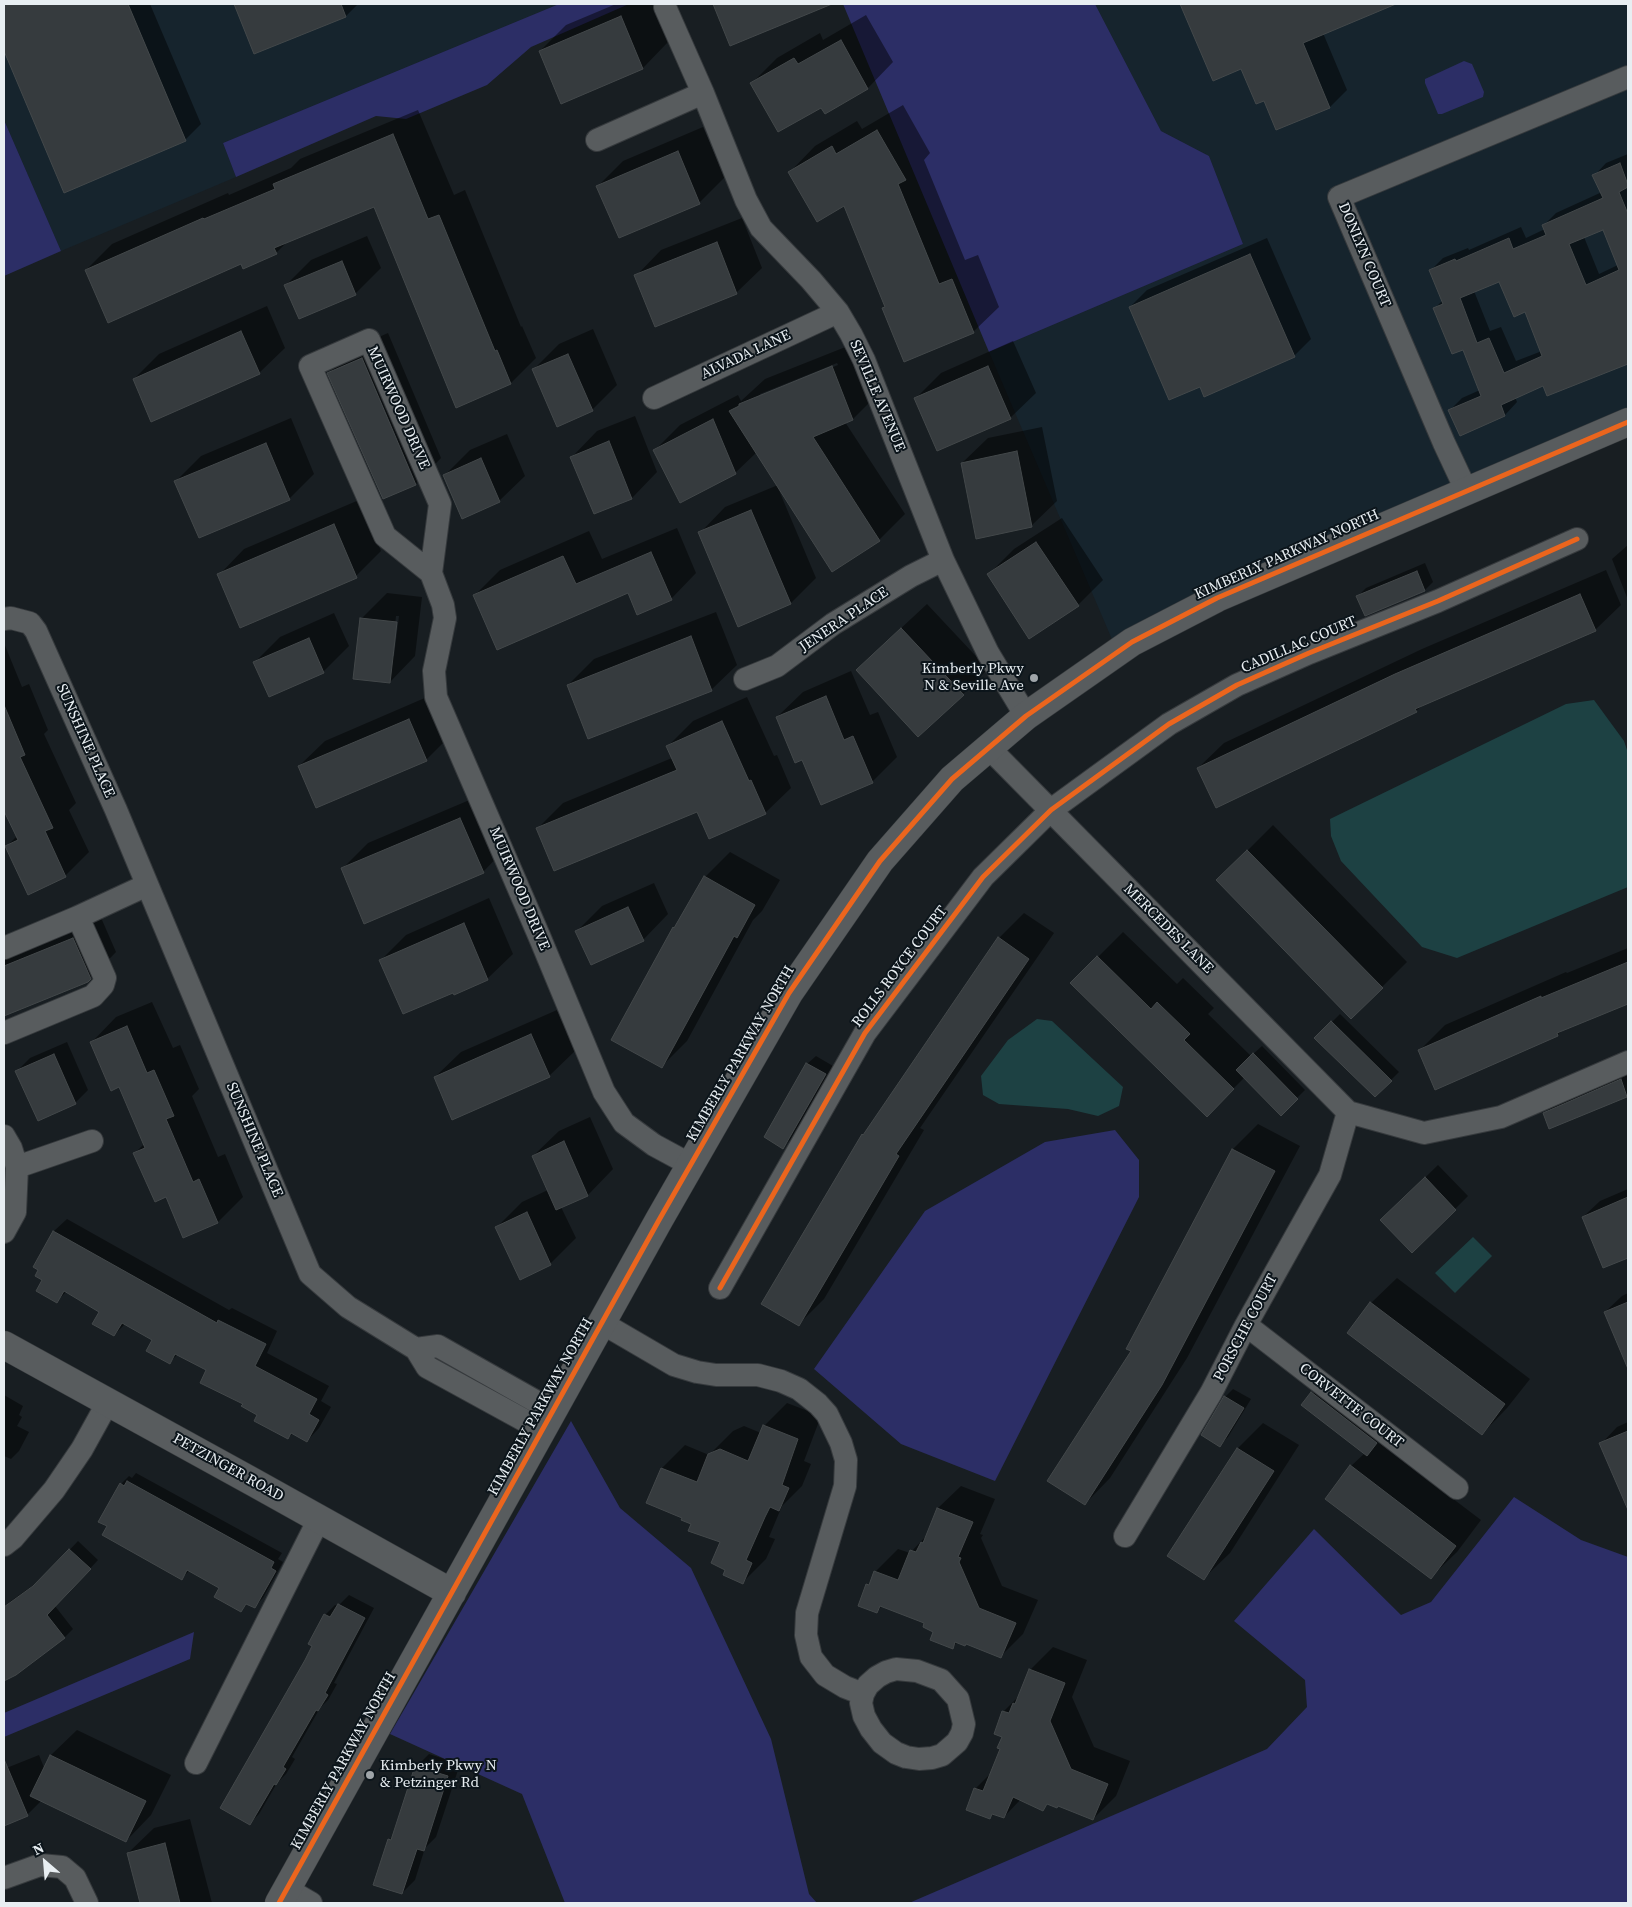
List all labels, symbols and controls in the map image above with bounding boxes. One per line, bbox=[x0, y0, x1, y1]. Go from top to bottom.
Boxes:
street label: DONLYN COURT bbox=[1334, 200, 1394, 310]
street label: ALVADA LANE bbox=[698, 326, 794, 384]
street label: SEVILLE AVENUE bbox=[845, 337, 909, 455]
street label: MUIRWOOD DRIVE bbox=[363, 344, 433, 472]
street label: KIMBERLY PARKWAY NORTH bbox=[1192, 506, 1382, 604]
street label: JENERA PLACE bbox=[796, 584, 892, 656]
street label: CADILLAC COURT bbox=[1239, 613, 1359, 677]
place label: Kimberly Pkwy N & Seville Ave bbox=[922, 660, 1024, 695]
marker: Kimberly Pkwy N & Seville Ave bbox=[1028, 672, 1040, 684]
street label: SUNSHINE PLACE bbox=[52, 681, 118, 801]
street label: MUIRWOOD DRIVE bbox=[485, 825, 553, 953]
street label: MERCEDES LANE bbox=[1119, 880, 1217, 978]
street label: ROLLS ROYCE COURT bbox=[849, 903, 951, 1031]
street label: KIMBERLY PARKWAY NORTH bbox=[683, 963, 799, 1145]
street label: SUNSHINE PLACE bbox=[222, 1080, 286, 1200]
street label: PORSCHE COURT bbox=[1210, 1271, 1282, 1385]
street label: KIMBERLY PARKWAY NORTH bbox=[485, 1315, 597, 1499]
street label: CORVETTE COURT bbox=[1295, 1360, 1407, 1452]
street label: PETZINGER ROAD bbox=[169, 1430, 287, 1506]
street label: KIMBERLY PARKWAY NORTH bbox=[288, 1669, 400, 1853]
place label: Kimberly Pkwy N & Petzinger Rd bbox=[380, 1757, 497, 1792]
marker: Kimberly Pkwy N & Petzinger Rd bbox=[364, 1769, 376, 1781]
north arrow bbox=[20, 1837, 70, 1887]
text: N bbox=[29, 1837, 47, 1860]

